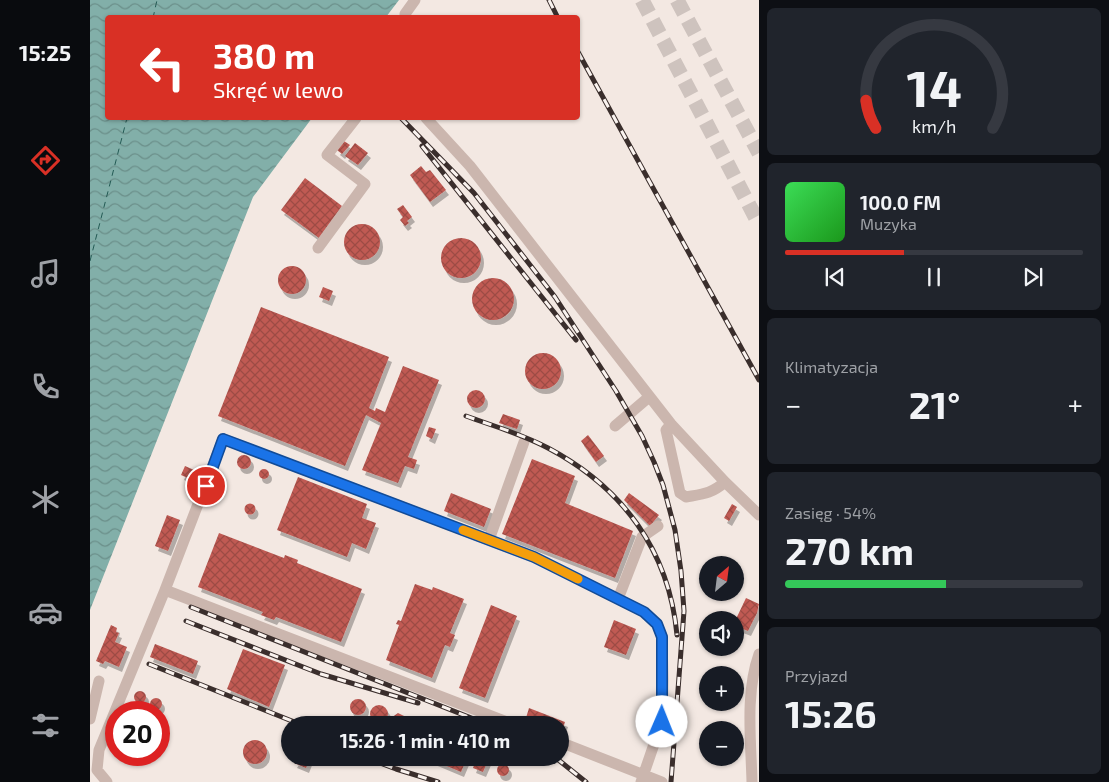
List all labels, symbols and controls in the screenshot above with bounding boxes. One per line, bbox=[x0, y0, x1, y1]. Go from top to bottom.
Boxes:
text: 380 m bbox=[213, 34, 315, 76]
icon: left bbox=[130, 35, 195, 100]
text: 15:25 bbox=[19, 39, 71, 65]
text: 14 bbox=[906, 55, 962, 117]
text: Skręć w lewo bbox=[213, 76, 344, 102]
text: km/h bbox=[912, 115, 956, 137]
icon: directions bbox=[28, 143, 63, 178]
text: 100.0 FM bbox=[860, 191, 941, 214]
text: Muzyka bbox=[860, 214, 917, 233]
icon: music bbox=[28, 256, 63, 291]
icon: previous bbox=[821, 263, 849, 291]
icon: pause bbox=[920, 263, 948, 291]
icon: next bbox=[1019, 263, 1047, 291]
text: Klimatyzacja bbox=[785, 357, 878, 376]
icon: phone bbox=[28, 369, 63, 404]
text: 21° bbox=[909, 381, 960, 427]
text: − bbox=[785, 387, 801, 421]
text: + bbox=[1068, 387, 1083, 421]
pin bbox=[185, 465, 227, 507]
icon: arrive bbox=[192, 472, 220, 500]
icon: climate bbox=[28, 482, 63, 517]
text: Zasięg · 54% bbox=[785, 503, 876, 522]
text: 270 km bbox=[785, 527, 914, 573]
north arrow bbox=[699, 556, 744, 601]
map controls bbox=[699, 556, 744, 766]
icon: car bbox=[28, 595, 63, 630]
button: sound bbox=[699, 611, 744, 656]
button: + bbox=[699, 666, 744, 711]
text: Przyjazd bbox=[785, 666, 848, 685]
text: 15:26 bbox=[785, 690, 877, 736]
position arrow bbox=[635, 695, 687, 747]
speed limit sign: 20 bbox=[105, 701, 170, 766]
icon: filters bbox=[28, 708, 63, 743]
button: − bbox=[699, 721, 744, 766]
text: 15:26 · 1 min · 410 m bbox=[340, 729, 510, 752]

